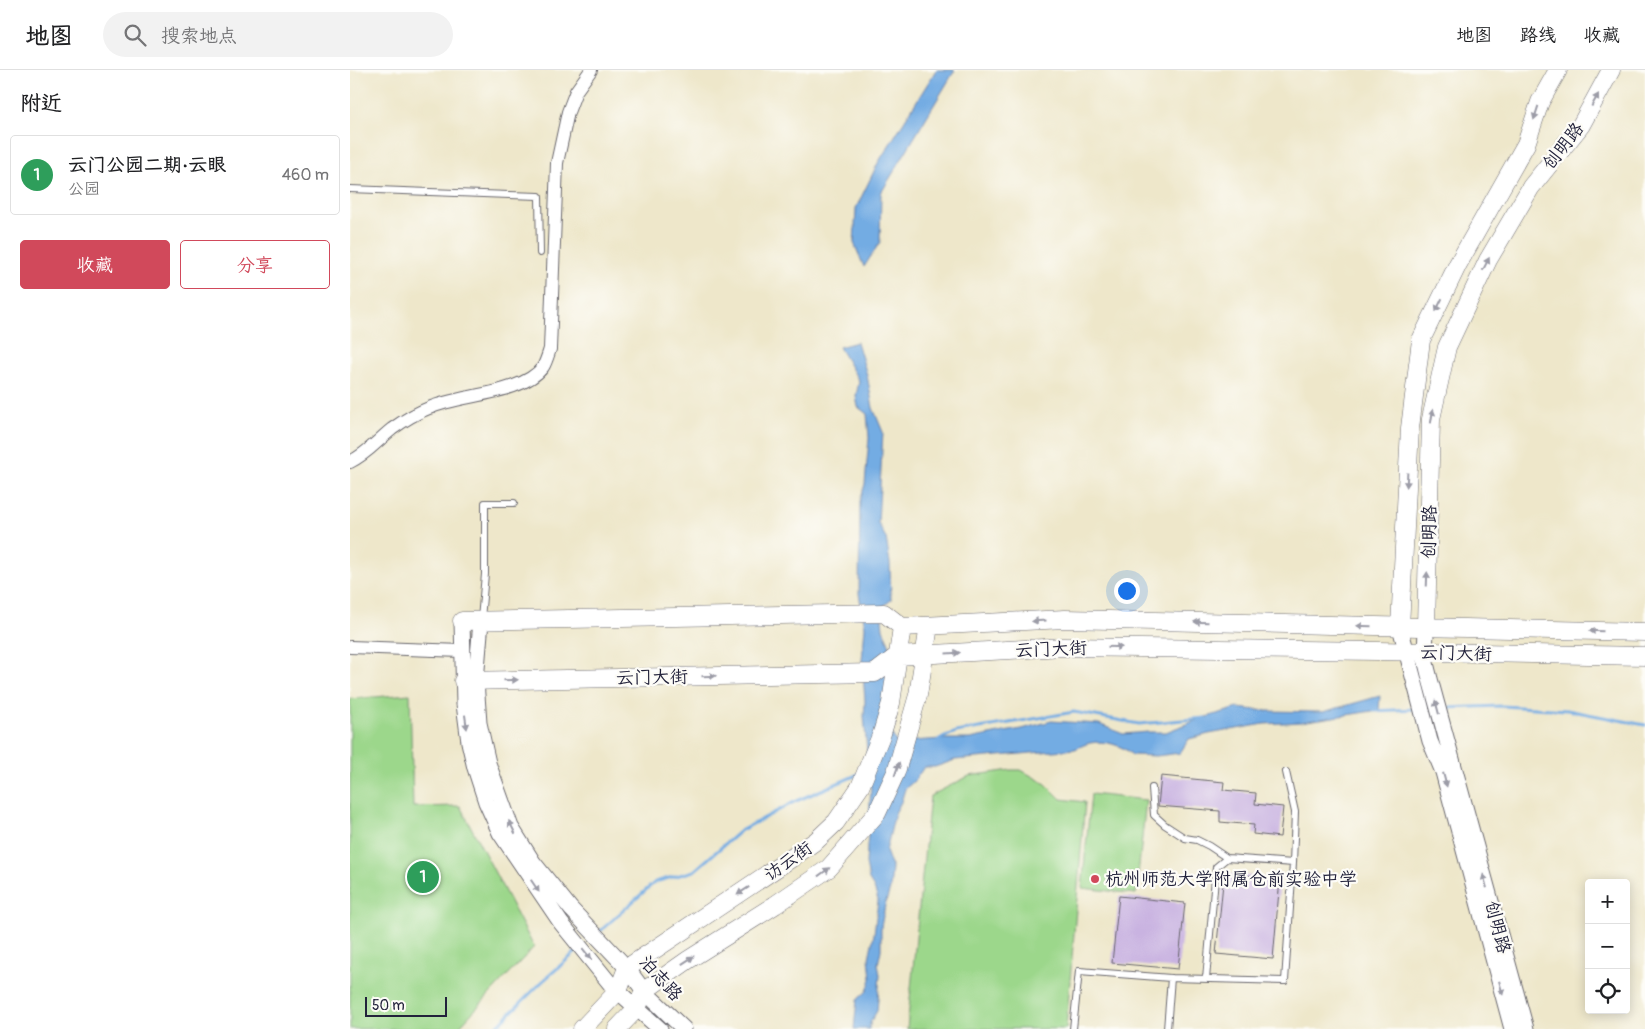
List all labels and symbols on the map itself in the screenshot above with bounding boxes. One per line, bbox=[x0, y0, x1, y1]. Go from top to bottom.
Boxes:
one-way arrow bbox=[1591, 93, 1599, 107]
one-way arrow bbox=[1532, 106, 1539, 121]
street label: 创明路 bbox=[1538, 118, 1589, 175]
one-way arrow bbox=[1482, 257, 1490, 272]
one-way arrow bbox=[1434, 297, 1443, 312]
one-way arrow bbox=[1428, 408, 1436, 424]
one-way arrow bbox=[1403, 472, 1411, 488]
street label: 创明路 bbox=[1418, 505, 1441, 559]
one-way arrow bbox=[1424, 571, 1432, 587]
your location bbox=[1114, 578, 1140, 604]
one-way arrow bbox=[1031, 617, 1047, 625]
one-way arrow bbox=[1193, 618, 1209, 626]
one-way arrow bbox=[1356, 622, 1372, 630]
one-way arrow bbox=[1588, 627, 1604, 635]
street label: 云门大街 bbox=[1015, 637, 1087, 662]
street label: 云门大街 bbox=[1420, 641, 1492, 666]
one-way arrow bbox=[1107, 643, 1123, 651]
one-way arrow bbox=[945, 648, 961, 656]
street label: 云门大街 bbox=[616, 665, 688, 690]
one-way arrow bbox=[701, 672, 717, 680]
one-way arrow bbox=[504, 676, 520, 684]
one-way arrow bbox=[1433, 699, 1441, 714]
one-way arrow bbox=[463, 714, 471, 730]
one-way arrow bbox=[893, 761, 901, 776]
one-way arrow bbox=[1441, 772, 1449, 788]
one-way arrow bbox=[508, 820, 516, 834]
street label: 访云街 bbox=[760, 837, 817, 886]
pin: 1 bbox=[407, 858, 439, 896]
one-way arrow bbox=[817, 867, 831, 877]
place label: 杭州师范大学附属仓前实验中学 bbox=[1105, 868, 1357, 891]
marker: 杭州师范大学附属仓前实验中学 bbox=[1089, 873, 1101, 885]
one-way arrow bbox=[1481, 873, 1489, 888]
one-way arrow bbox=[530, 879, 540, 892]
one-way arrow bbox=[736, 886, 750, 896]
street label: 创明路 bbox=[1479, 898, 1516, 956]
one-way arrow bbox=[581, 947, 592, 960]
street label: 泊志路 bbox=[634, 951, 687, 1006]
one-way arrow bbox=[681, 955, 695, 965]
one-way arrow bbox=[1497, 980, 1505, 995]
scale bar bbox=[365, 994, 448, 1017]

